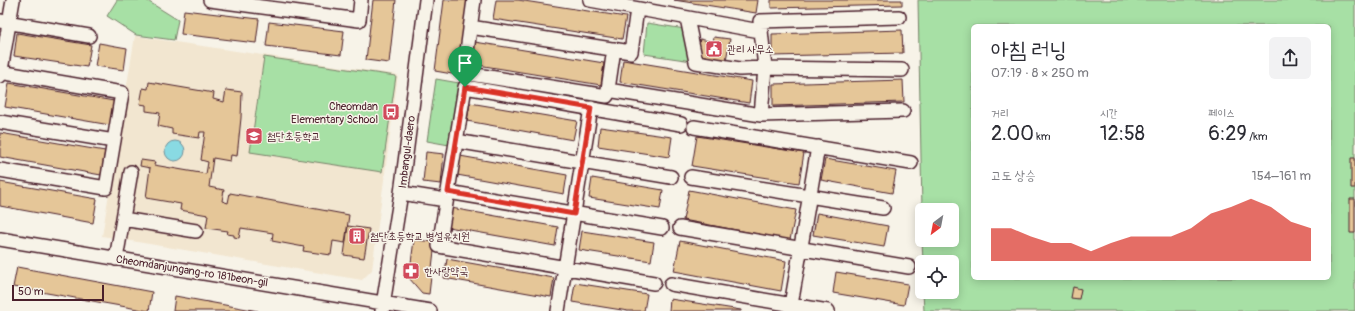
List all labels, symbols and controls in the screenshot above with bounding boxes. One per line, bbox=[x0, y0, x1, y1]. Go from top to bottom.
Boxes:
text: 아침 러닝 bbox=[991, 36, 1067, 64]
button: share bbox=[1269, 37, 1311, 79]
public building icon: 관리 사무소 bbox=[704, 39, 724, 59]
place label: 관리 사무소 bbox=[727, 43, 774, 56]
pin bbox=[448, 46, 482, 87]
icon: arrive bbox=[454, 52, 476, 74]
text: 07:19 · 8 × 250 m bbox=[991, 65, 1089, 81]
place label: Cheomdan Elementary School bbox=[291, 100, 378, 126]
bus stop icon: Cheomdan Elementary School bbox=[381, 102, 401, 122]
text: 거리 bbox=[991, 107, 1009, 120]
text: 시간 bbox=[1100, 107, 1117, 120]
text: 페이스 bbox=[1208, 107, 1235, 120]
street label: Imbangul-daero bbox=[396, 115, 418, 189]
text: 2.00 bbox=[991, 121, 1034, 146]
text: 12:58 bbox=[1100, 121, 1145, 146]
text: 6:29 bbox=[1208, 121, 1247, 146]
school or university icon: 첨단초등학교 bbox=[244, 126, 264, 146]
place label: 첨단초등학교 bbox=[267, 130, 320, 143]
text: km bbox=[1034, 130, 1051, 143]
text: /km bbox=[1247, 130, 1268, 143]
text: 고도 상승 bbox=[991, 168, 1036, 184]
text: 154–161 m bbox=[1252, 168, 1311, 184]
north arrow bbox=[915, 203, 959, 247]
map controls bbox=[915, 203, 959, 299]
building icon: 첨단초등학교 병설유치원 bbox=[347, 226, 367, 246]
place label: 첨단초등학교 병설유치원 bbox=[370, 230, 470, 243]
street label: Cheomdanjungang-ro 181beon-gil bbox=[115, 253, 269, 289]
button: locate bbox=[915, 255, 959, 299]
pharmacy icon: 한사랑약국 bbox=[401, 261, 421, 281]
place label: 한사랑약국 bbox=[424, 265, 468, 278]
scale bar bbox=[12, 283, 104, 302]
text: 50 m bbox=[18, 285, 44, 298]

